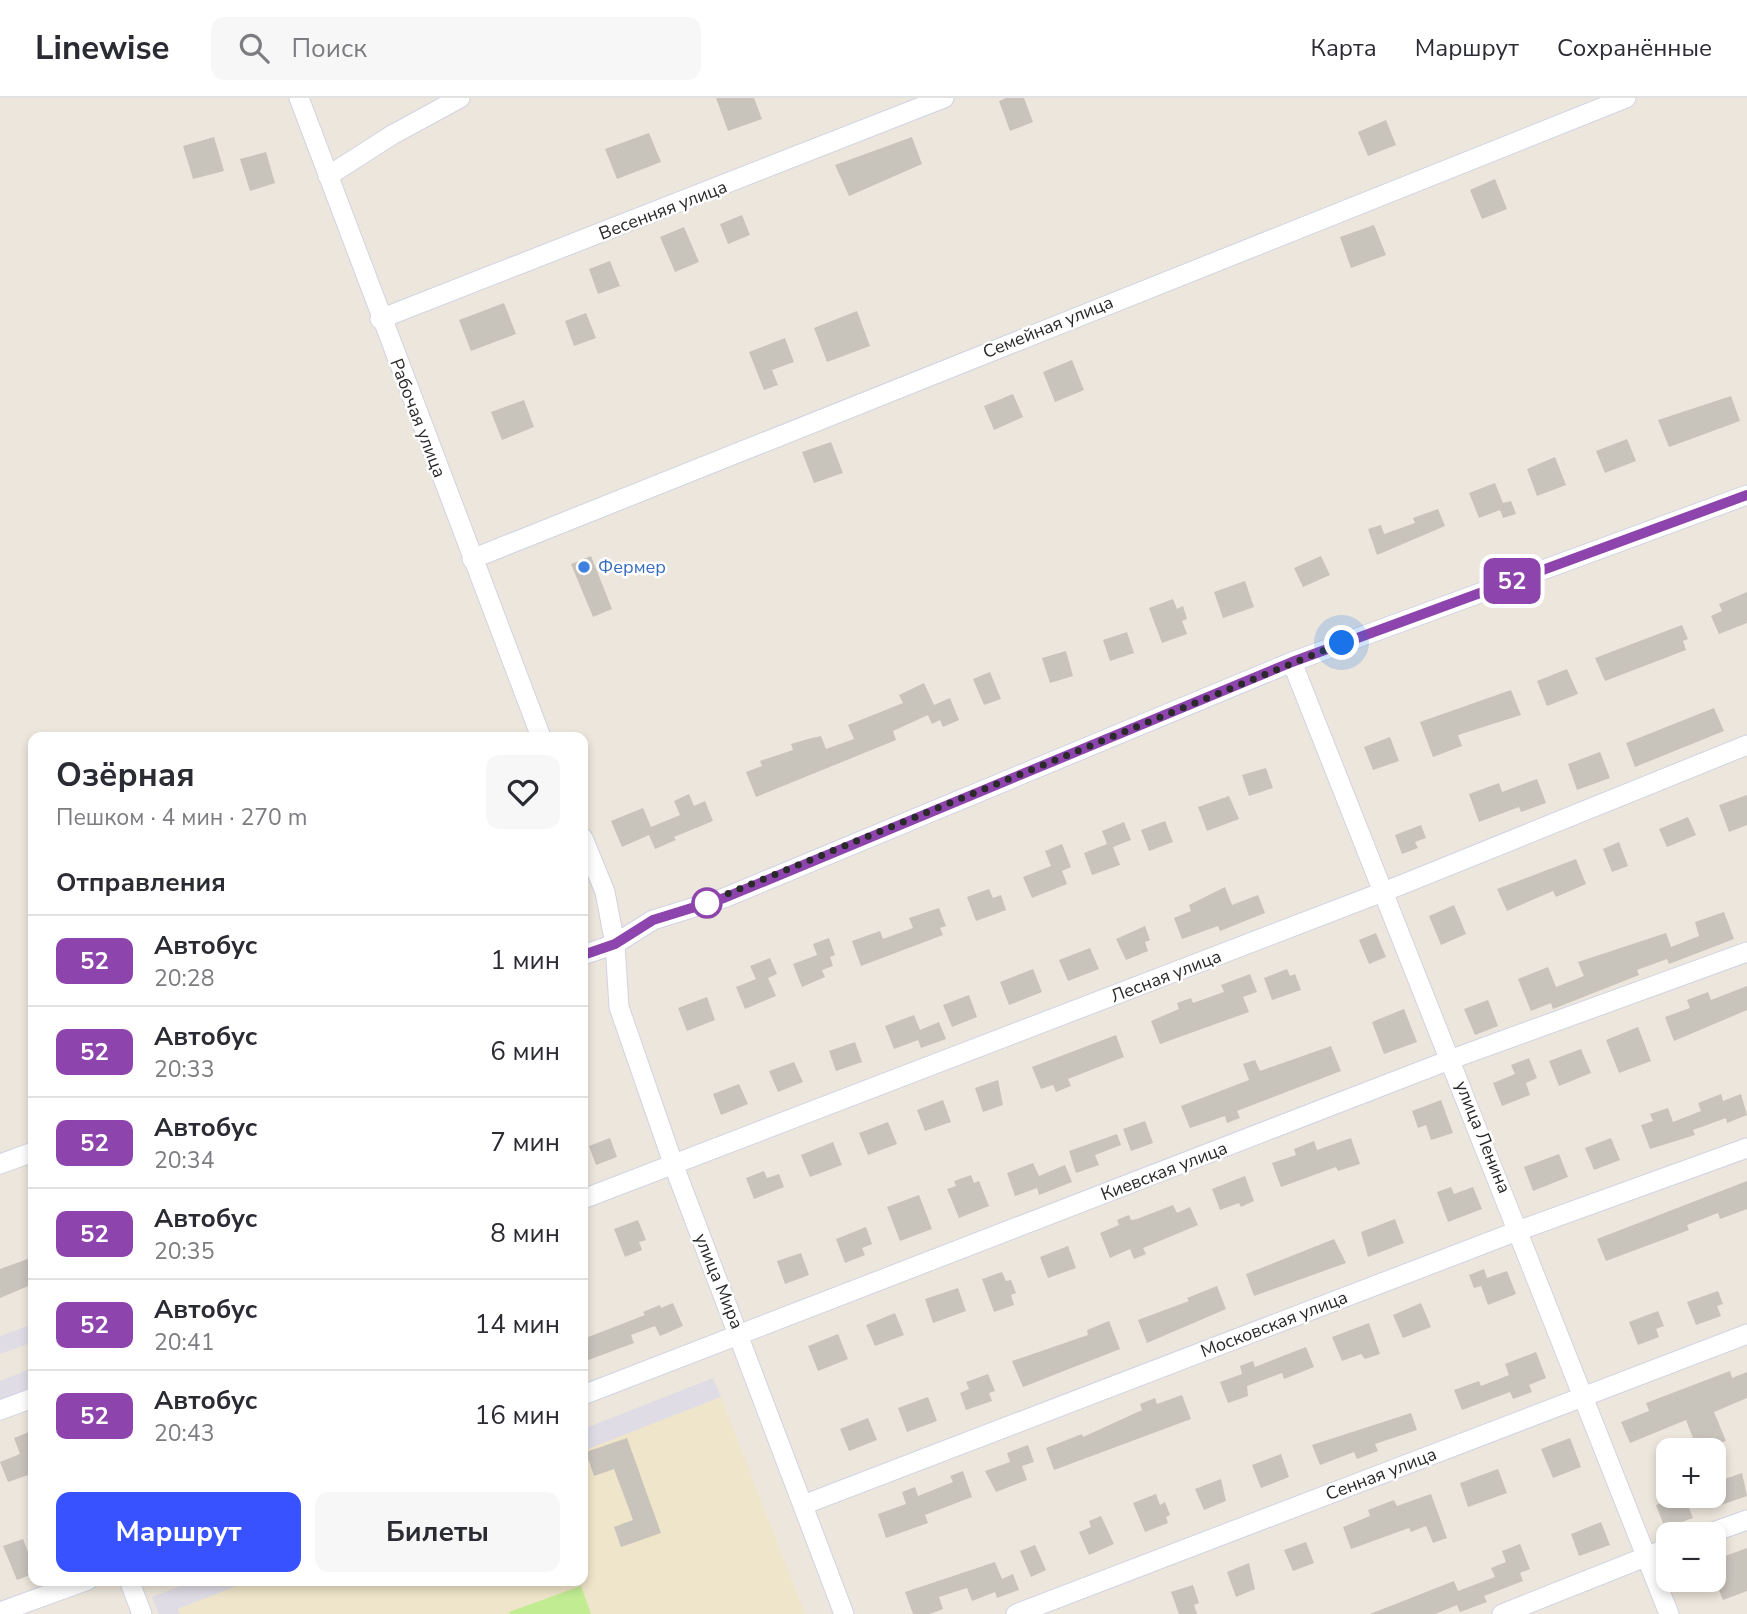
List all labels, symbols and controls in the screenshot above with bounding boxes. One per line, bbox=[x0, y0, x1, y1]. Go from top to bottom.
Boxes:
search box bbox=[211, 17, 701, 80]
text: Linewise bbox=[35, 26, 169, 71]
icon: search bbox=[235, 29, 273, 67]
text: Поиск bbox=[291, 31, 367, 66]
text: Карта bbox=[1311, 32, 1377, 64]
text: Маршрут bbox=[1415, 32, 1519, 64]
text: Сохранённые bbox=[1557, 32, 1712, 64]
street label: Весенняя улица bbox=[595, 175, 731, 245]
street label: Семейная улица bbox=[979, 290, 1117, 364]
street label: Рабочая улица bbox=[384, 355, 452, 481]
place label: Фермер bbox=[598, 555, 666, 579]
line badge: 52 bbox=[1480, 558, 1544, 604]
marker: Фермер bbox=[576, 559, 592, 575]
text: 52 bbox=[1498, 565, 1526, 597]
your location bbox=[1324, 625, 1359, 660]
text: Озёрная bbox=[56, 753, 195, 798]
button: heart bbox=[486, 755, 560, 829]
text: Пешком · 4 мин · 270 m bbox=[56, 802, 307, 833]
text: Отправления bbox=[56, 865, 226, 900]
unlabelled marker bbox=[692, 888, 722, 918]
text: Автобус bbox=[154, 928, 257, 963]
text: 1 мин bbox=[490, 943, 560, 978]
street label: Лесная улица bbox=[1107, 944, 1225, 1008]
text: 52 bbox=[80, 945, 109, 977]
text: 20:28 bbox=[154, 963, 214, 994]
text: Автобус bbox=[154, 1019, 257, 1054]
text: 6 мин bbox=[490, 1034, 560, 1069]
text: 52 bbox=[80, 1036, 109, 1068]
text: 20:33 bbox=[154, 1054, 214, 1085]
street label: улица Ленина bbox=[1450, 1077, 1516, 1197]
text: Автобус bbox=[154, 1110, 257, 1145]
text: 7 мин bbox=[490, 1125, 560, 1160]
text: 52 bbox=[80, 1127, 109, 1159]
street label: Киевская улица bbox=[1097, 1136, 1231, 1206]
text: 20:34 bbox=[154, 1145, 214, 1176]
text: Автобус bbox=[154, 1201, 257, 1236]
text: 8 мин bbox=[490, 1216, 560, 1251]
text: 52 bbox=[80, 1218, 109, 1250]
street label: улица Мира bbox=[689, 1230, 749, 1332]
text: 20:35 bbox=[154, 1236, 214, 1267]
street label: Московская улица bbox=[1197, 1285, 1351, 1363]
text: Автобус bbox=[154, 1292, 257, 1327]
text: 14 мин bbox=[475, 1307, 560, 1342]
text: 52 bbox=[80, 1309, 109, 1341]
text: 20:41 bbox=[154, 1327, 214, 1358]
text: Автобус bbox=[154, 1383, 257, 1418]
text: 16 мин bbox=[475, 1398, 560, 1433]
text: 52 bbox=[80, 1400, 109, 1432]
text: 20:43 bbox=[154, 1418, 214, 1449]
map controls bbox=[1656, 1438, 1726, 1592]
button: + bbox=[1656, 1438, 1726, 1508]
street label: Сенная улица bbox=[1322, 1442, 1440, 1506]
button: Маршрут bbox=[56, 1492, 301, 1572]
button: Билеты bbox=[315, 1492, 560, 1572]
button: − bbox=[1656, 1522, 1726, 1592]

